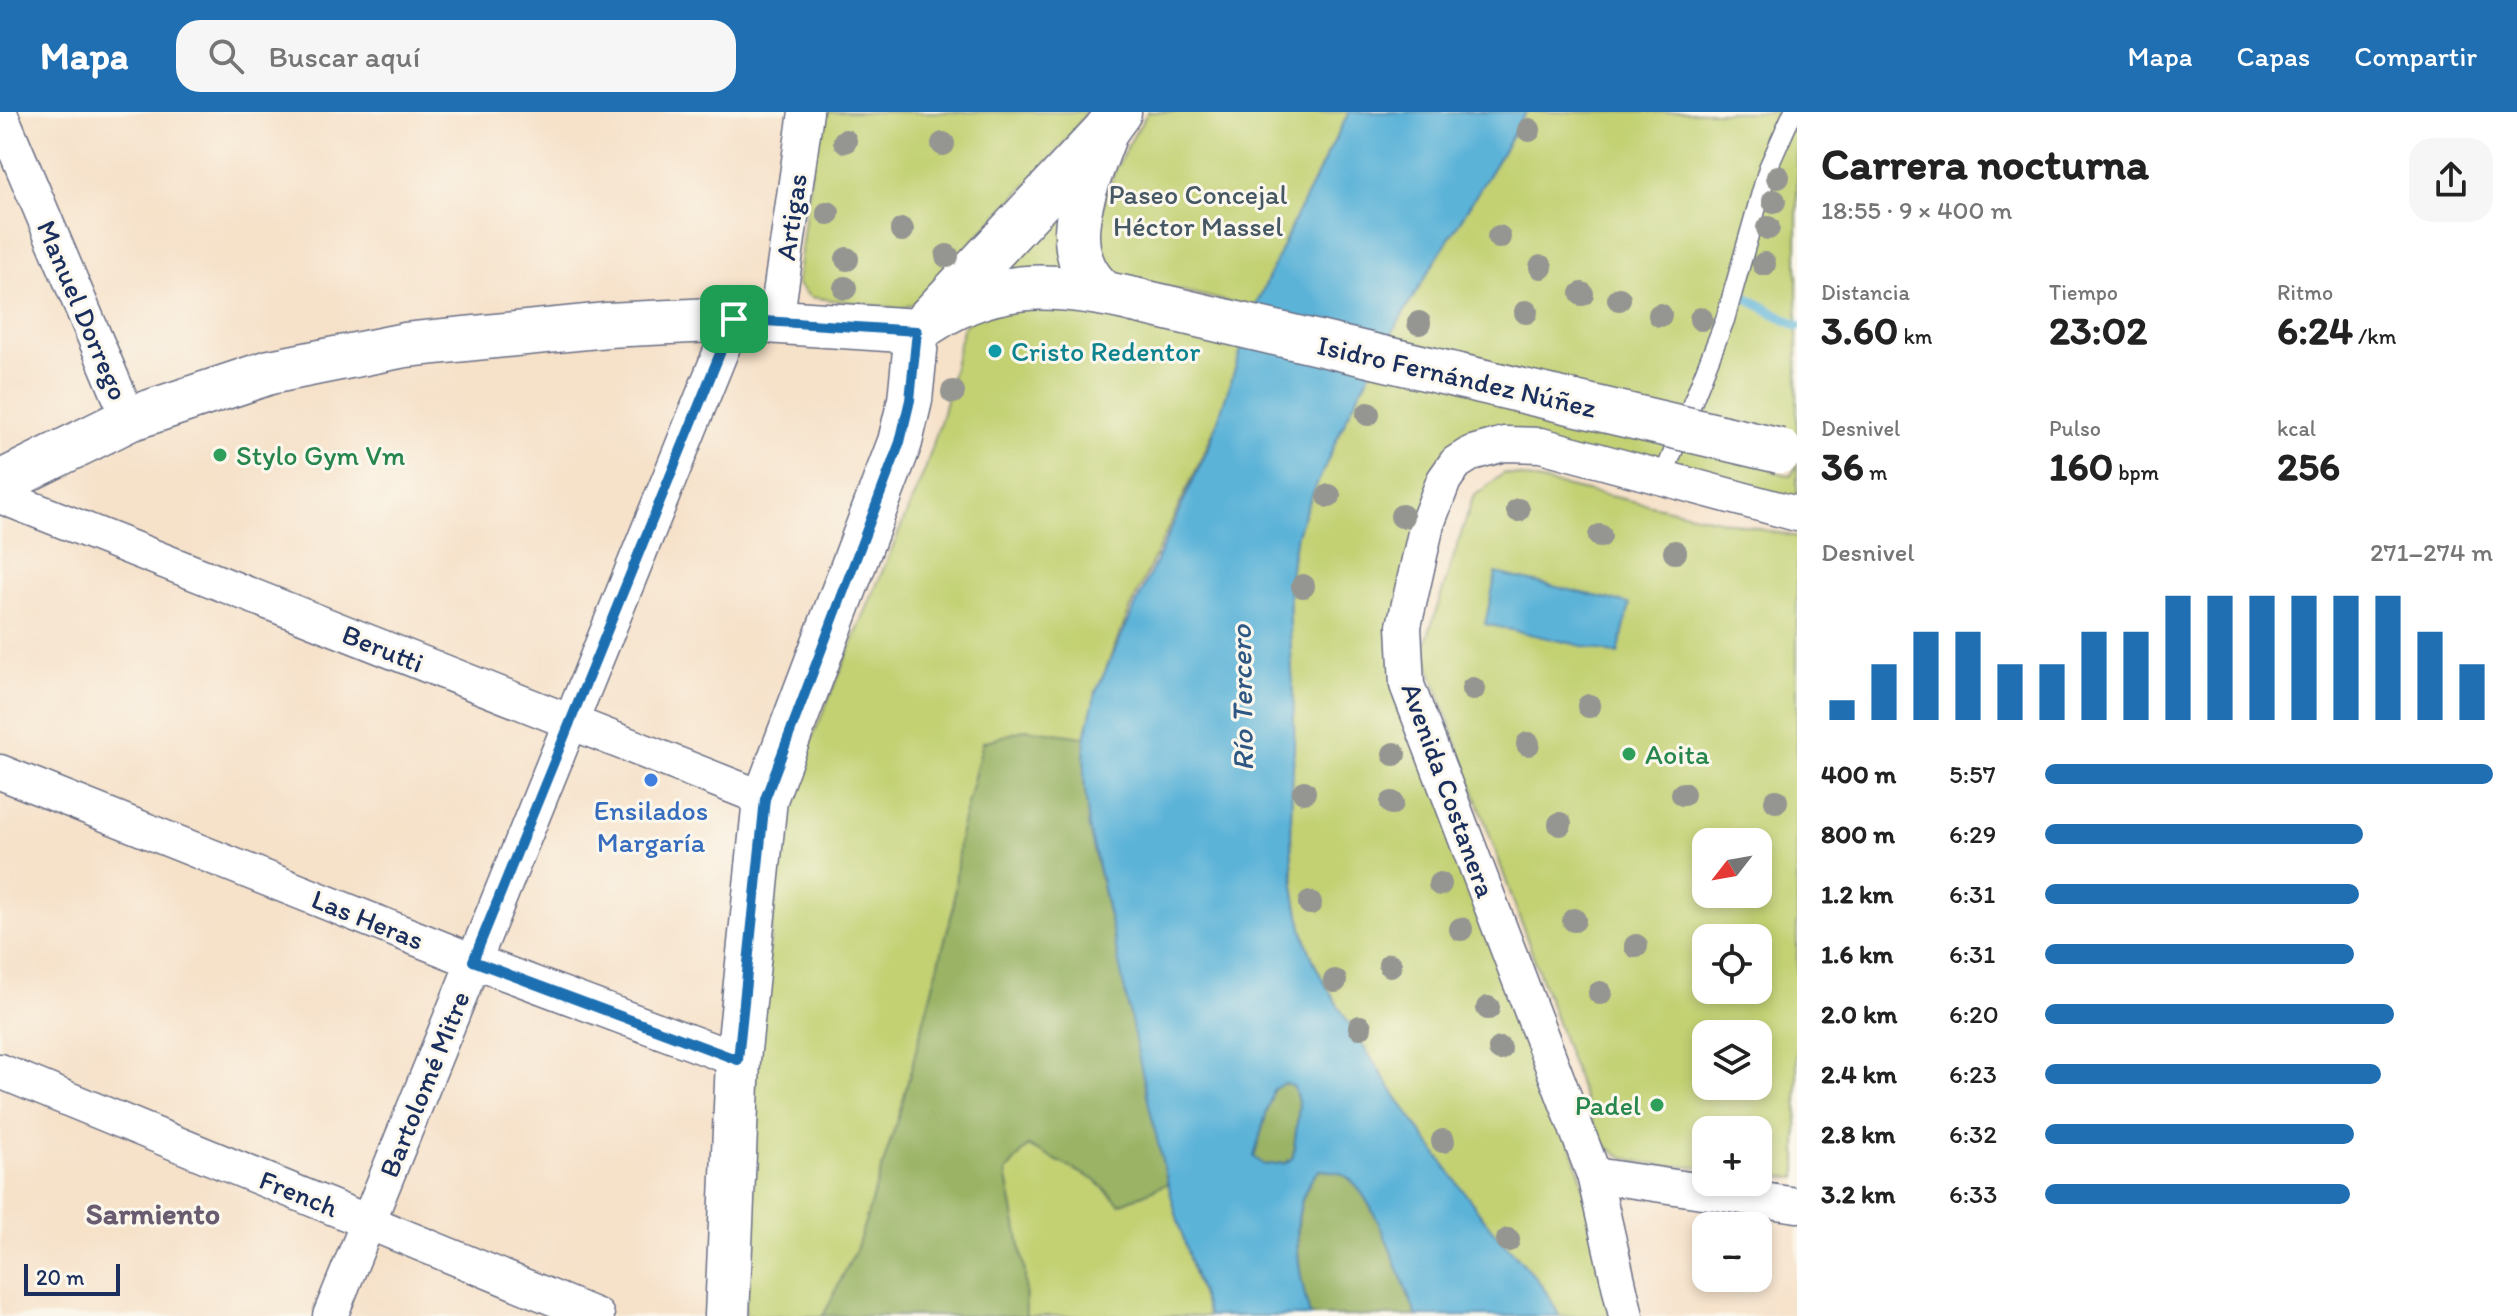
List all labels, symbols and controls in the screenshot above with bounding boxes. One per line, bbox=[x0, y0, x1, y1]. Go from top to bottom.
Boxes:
search box bbox=[176, 20, 736, 92]
text: Mapa bbox=[40, 33, 128, 79]
icon: search bbox=[204, 34, 248, 78]
text: Buscar aquí bbox=[268, 38, 420, 75]
text: Mapa bbox=[2127, 39, 2193, 73]
text: Capas bbox=[2237, 39, 2310, 73]
text: Compartir bbox=[2354, 39, 2477, 73]
text: Carrera nocturna bbox=[1821, 137, 2149, 190]
button: share bbox=[2409, 138, 2493, 222]
street label: Artigas bbox=[768, 171, 814, 263]
park label: Paseo Concejal Héctor Massel bbox=[1108, 177, 1288, 243]
text: 18:55 · 9 × 400 m bbox=[1821, 194, 2012, 226]
street label: Manuel Dorrego bbox=[30, 215, 136, 405]
text: Distancia bbox=[1821, 279, 1910, 306]
text: Tiempo bbox=[2049, 279, 2118, 306]
text: Ritmo bbox=[2277, 279, 2333, 306]
pin bbox=[700, 285, 768, 353]
icon: arrive bbox=[712, 297, 756, 341]
text: 3.60 bbox=[1821, 306, 1898, 354]
text: 23:02 bbox=[2049, 306, 2147, 354]
text: 6:24 bbox=[2277, 306, 2353, 354]
text: km bbox=[1898, 323, 1933, 350]
text: /km bbox=[2353, 323, 2396, 350]
street label: Isidro Fernández Núñez bbox=[1314, 327, 1600, 425]
place label: Cristo Redentor bbox=[1011, 334, 1200, 368]
marker: Cristo Redentor bbox=[986, 342, 1004, 360]
text: Desnivel bbox=[1821, 415, 1900, 442]
text: Pulso bbox=[2049, 415, 2101, 442]
text: kcal bbox=[2277, 415, 2316, 442]
place label: Stylo Gym Vm bbox=[236, 438, 406, 472]
text: 36 bbox=[1821, 442, 1864, 490]
text: 160 bbox=[2049, 442, 2113, 490]
text: 256 bbox=[2277, 442, 2340, 490]
marker: Stylo Gym Vm bbox=[211, 446, 229, 464]
text: m bbox=[1864, 459, 1887, 486]
text: bpm bbox=[2113, 459, 2159, 486]
text: Desnivel bbox=[1821, 536, 1915, 568]
text: 271–274 m bbox=[2370, 536, 2493, 568]
street label: Berutti bbox=[337, 616, 429, 680]
water label: Río Tercero bbox=[1222, 623, 1261, 771]
street label: Avenida Costanera bbox=[1394, 678, 1504, 902]
place label: Aoita bbox=[1645, 737, 1710, 771]
marker: Aoita bbox=[1620, 745, 1638, 763]
text: 400 m bbox=[1821, 758, 1896, 790]
text: 5:57 bbox=[1949, 758, 1996, 790]
marker: Ensilados Margaría bbox=[642, 771, 660, 789]
place label: Ensilados Margaría bbox=[594, 793, 708, 859]
text: 800 m bbox=[1821, 818, 1895, 850]
text: 6:29 bbox=[1949, 818, 1996, 850]
north arrow bbox=[1692, 828, 1772, 908]
map controls bbox=[1692, 828, 1772, 1292]
text: 1.2 km bbox=[1821, 878, 1893, 910]
text: 6:31 bbox=[1949, 878, 1995, 910]
street label: Las Heras bbox=[307, 881, 429, 957]
button: locate bbox=[1692, 924, 1772, 1004]
text: 1.6 km bbox=[1821, 938, 1893, 970]
text: 6:31 bbox=[1949, 938, 1995, 970]
street label: Bartolomé Mitre bbox=[371, 986, 477, 1182]
text: 2.0 km bbox=[1821, 998, 1897, 1030]
text: 6:20 bbox=[1949, 998, 1999, 1030]
button: layers bbox=[1692, 1020, 1772, 1100]
text: 2.4 km bbox=[1821, 1058, 1897, 1090]
text: 6:23 bbox=[1949, 1058, 1997, 1090]
place label: Padel bbox=[1575, 1088, 1641, 1122]
marker: Padel bbox=[1648, 1096, 1666, 1114]
button: + bbox=[1692, 1116, 1772, 1196]
text: 2.8 km bbox=[1821, 1118, 1896, 1150]
text: 6:32 bbox=[1949, 1118, 1997, 1150]
street label: French bbox=[255, 1162, 343, 1224]
text: 3.2 km bbox=[1821, 1178, 1895, 1210]
text: 6:33 bbox=[1949, 1178, 1997, 1210]
district label: Sarmiento bbox=[86, 1195, 220, 1232]
button: − bbox=[1692, 1212, 1772, 1292]
scale bar bbox=[24, 1260, 120, 1296]
text: 20 m bbox=[36, 1264, 85, 1291]

